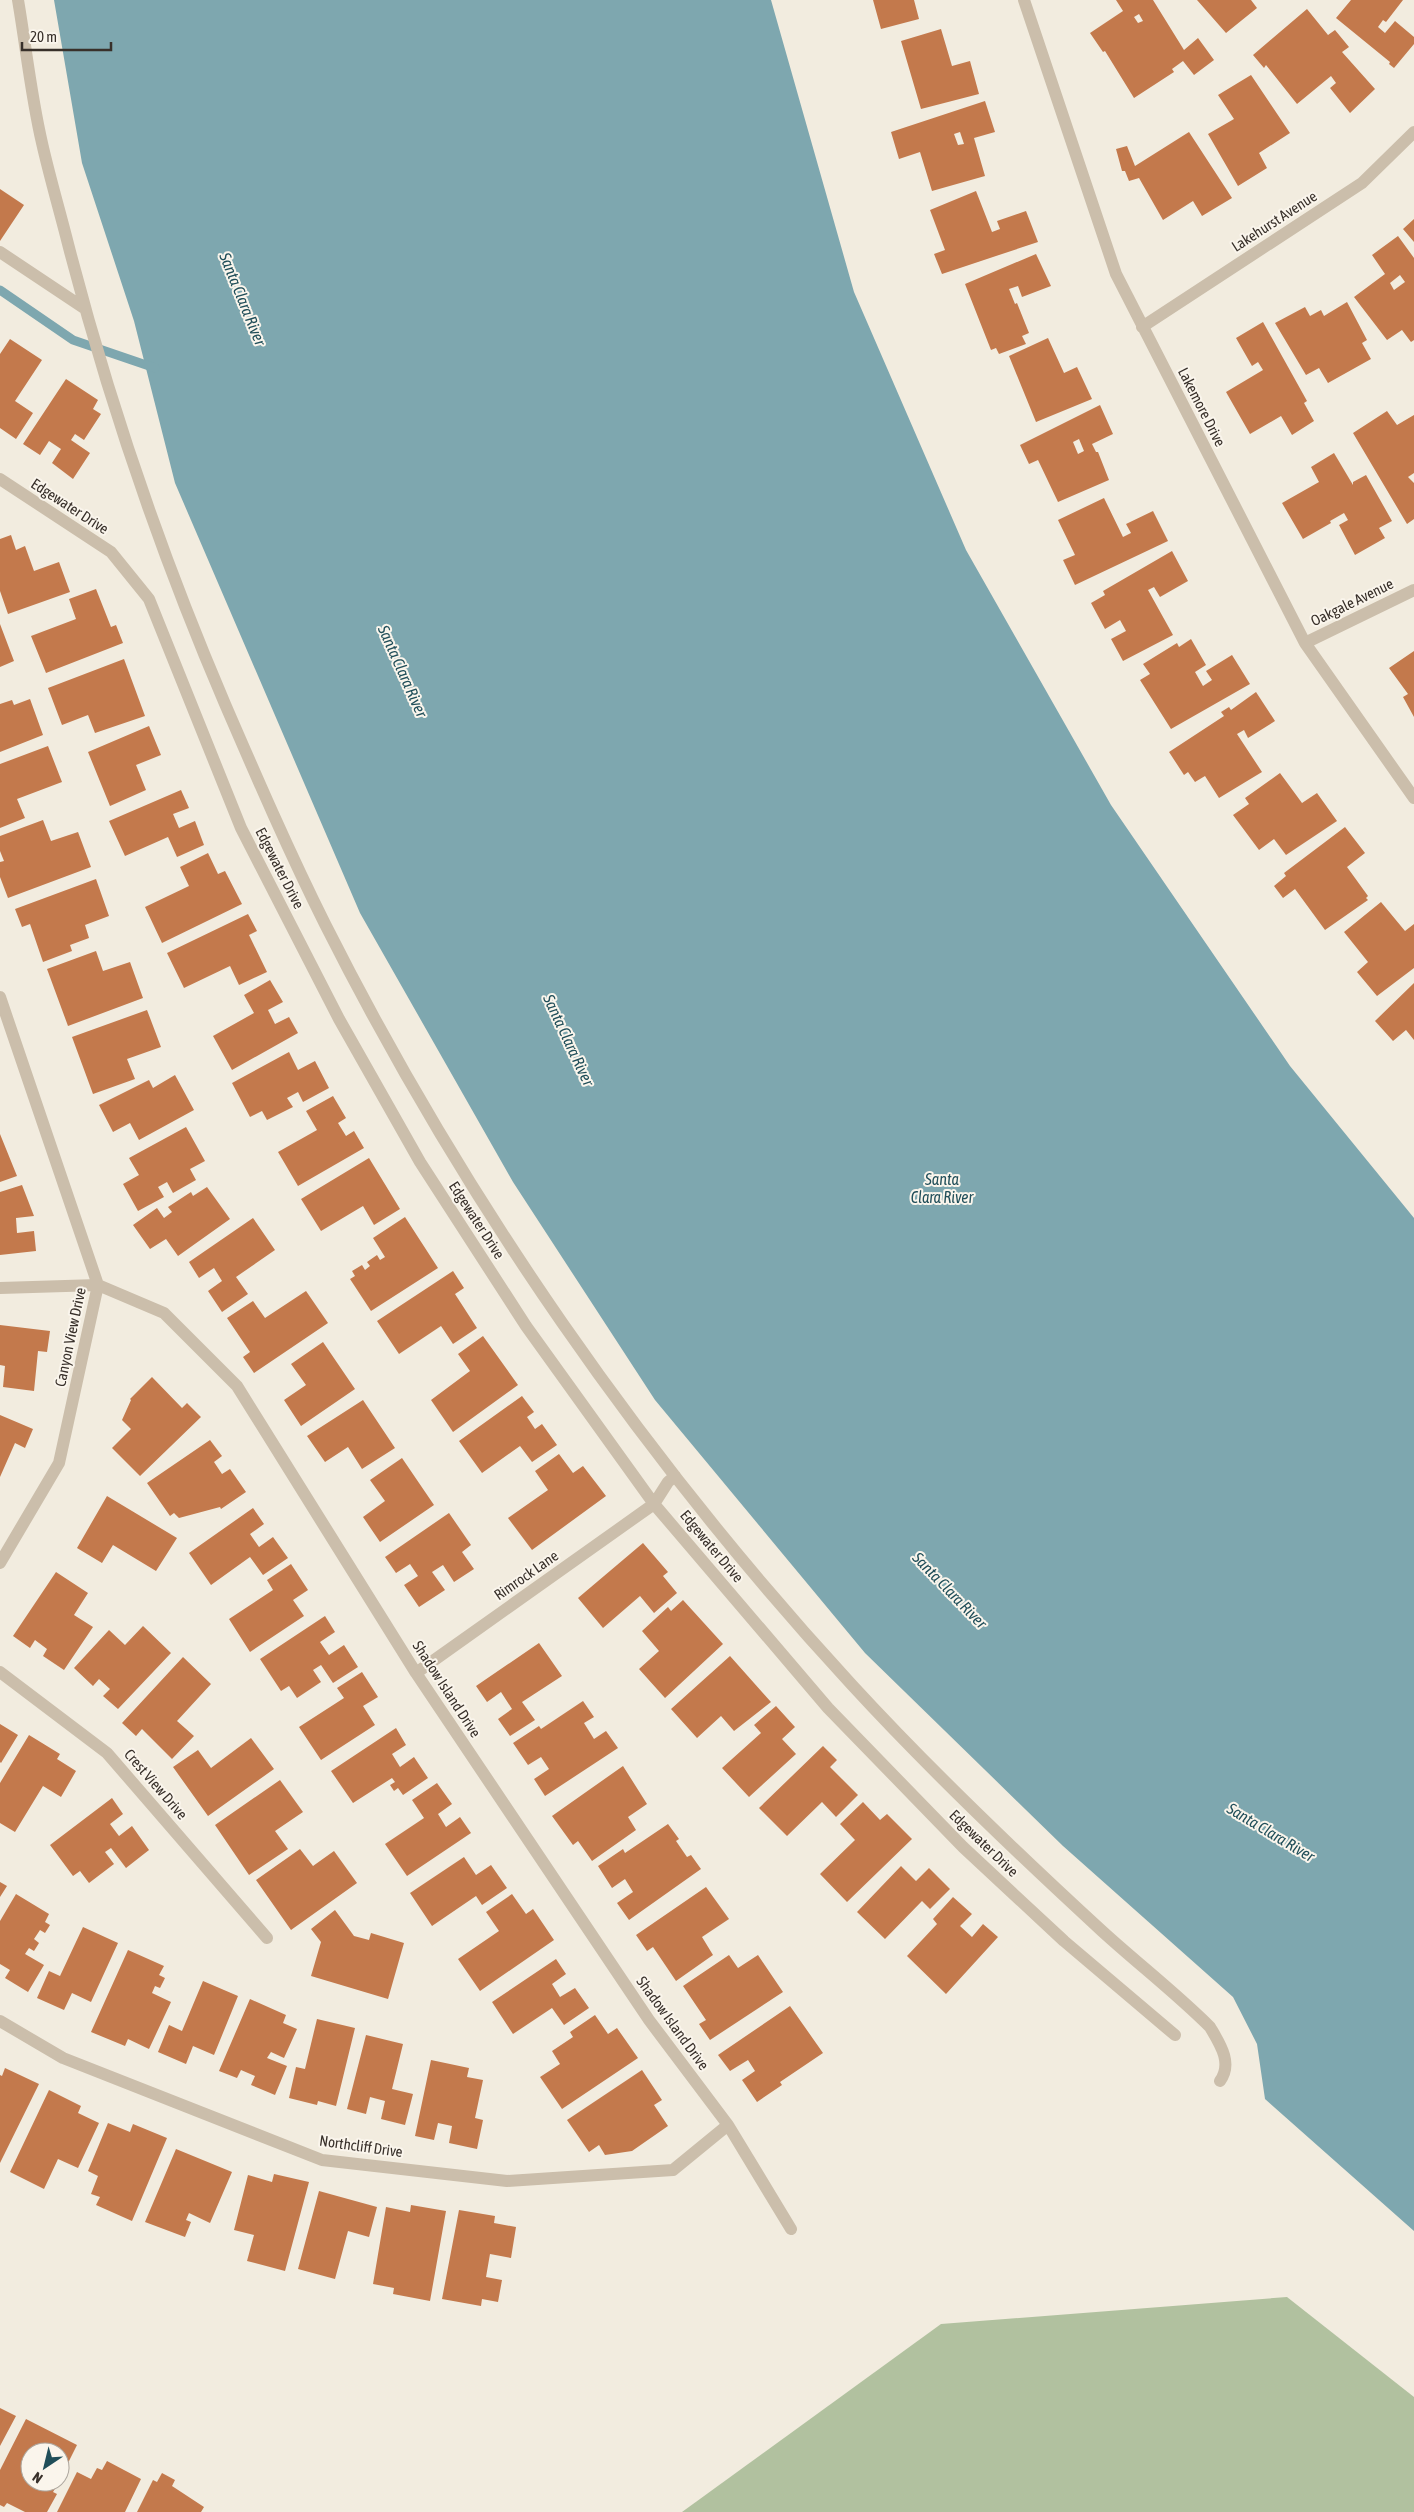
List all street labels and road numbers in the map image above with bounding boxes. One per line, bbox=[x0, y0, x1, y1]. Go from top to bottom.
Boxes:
street label: Lakehurst Avenue bbox=[1228, 187, 1320, 255]
street label: Lakemore Drive bbox=[1175, 365, 1229, 449]
street label: Edgewater Drive bbox=[28, 475, 112, 537]
street label: Oakgale Avenue bbox=[1308, 575, 1396, 629]
street label: Edgewater Drive bbox=[252, 825, 308, 912]
street label: Edgewater Drive bbox=[446, 1178, 508, 1262]
street label: Canyon View Drive bbox=[51, 1286, 89, 1388]
street label: Edgewater Drive bbox=[677, 1507, 747, 1586]
street label: Rimrock Lane bbox=[491, 1547, 561, 1603]
street label: Shadow Island Drive bbox=[410, 1638, 485, 1740]
street label: Crest View Drive bbox=[121, 1745, 191, 1823]
street label: Edgewater Drive bbox=[946, 1806, 1022, 1880]
street label: Shadow Island Drive bbox=[633, 1973, 713, 2073]
street label: Northcliff Drive bbox=[318, 2132, 404, 2160]

